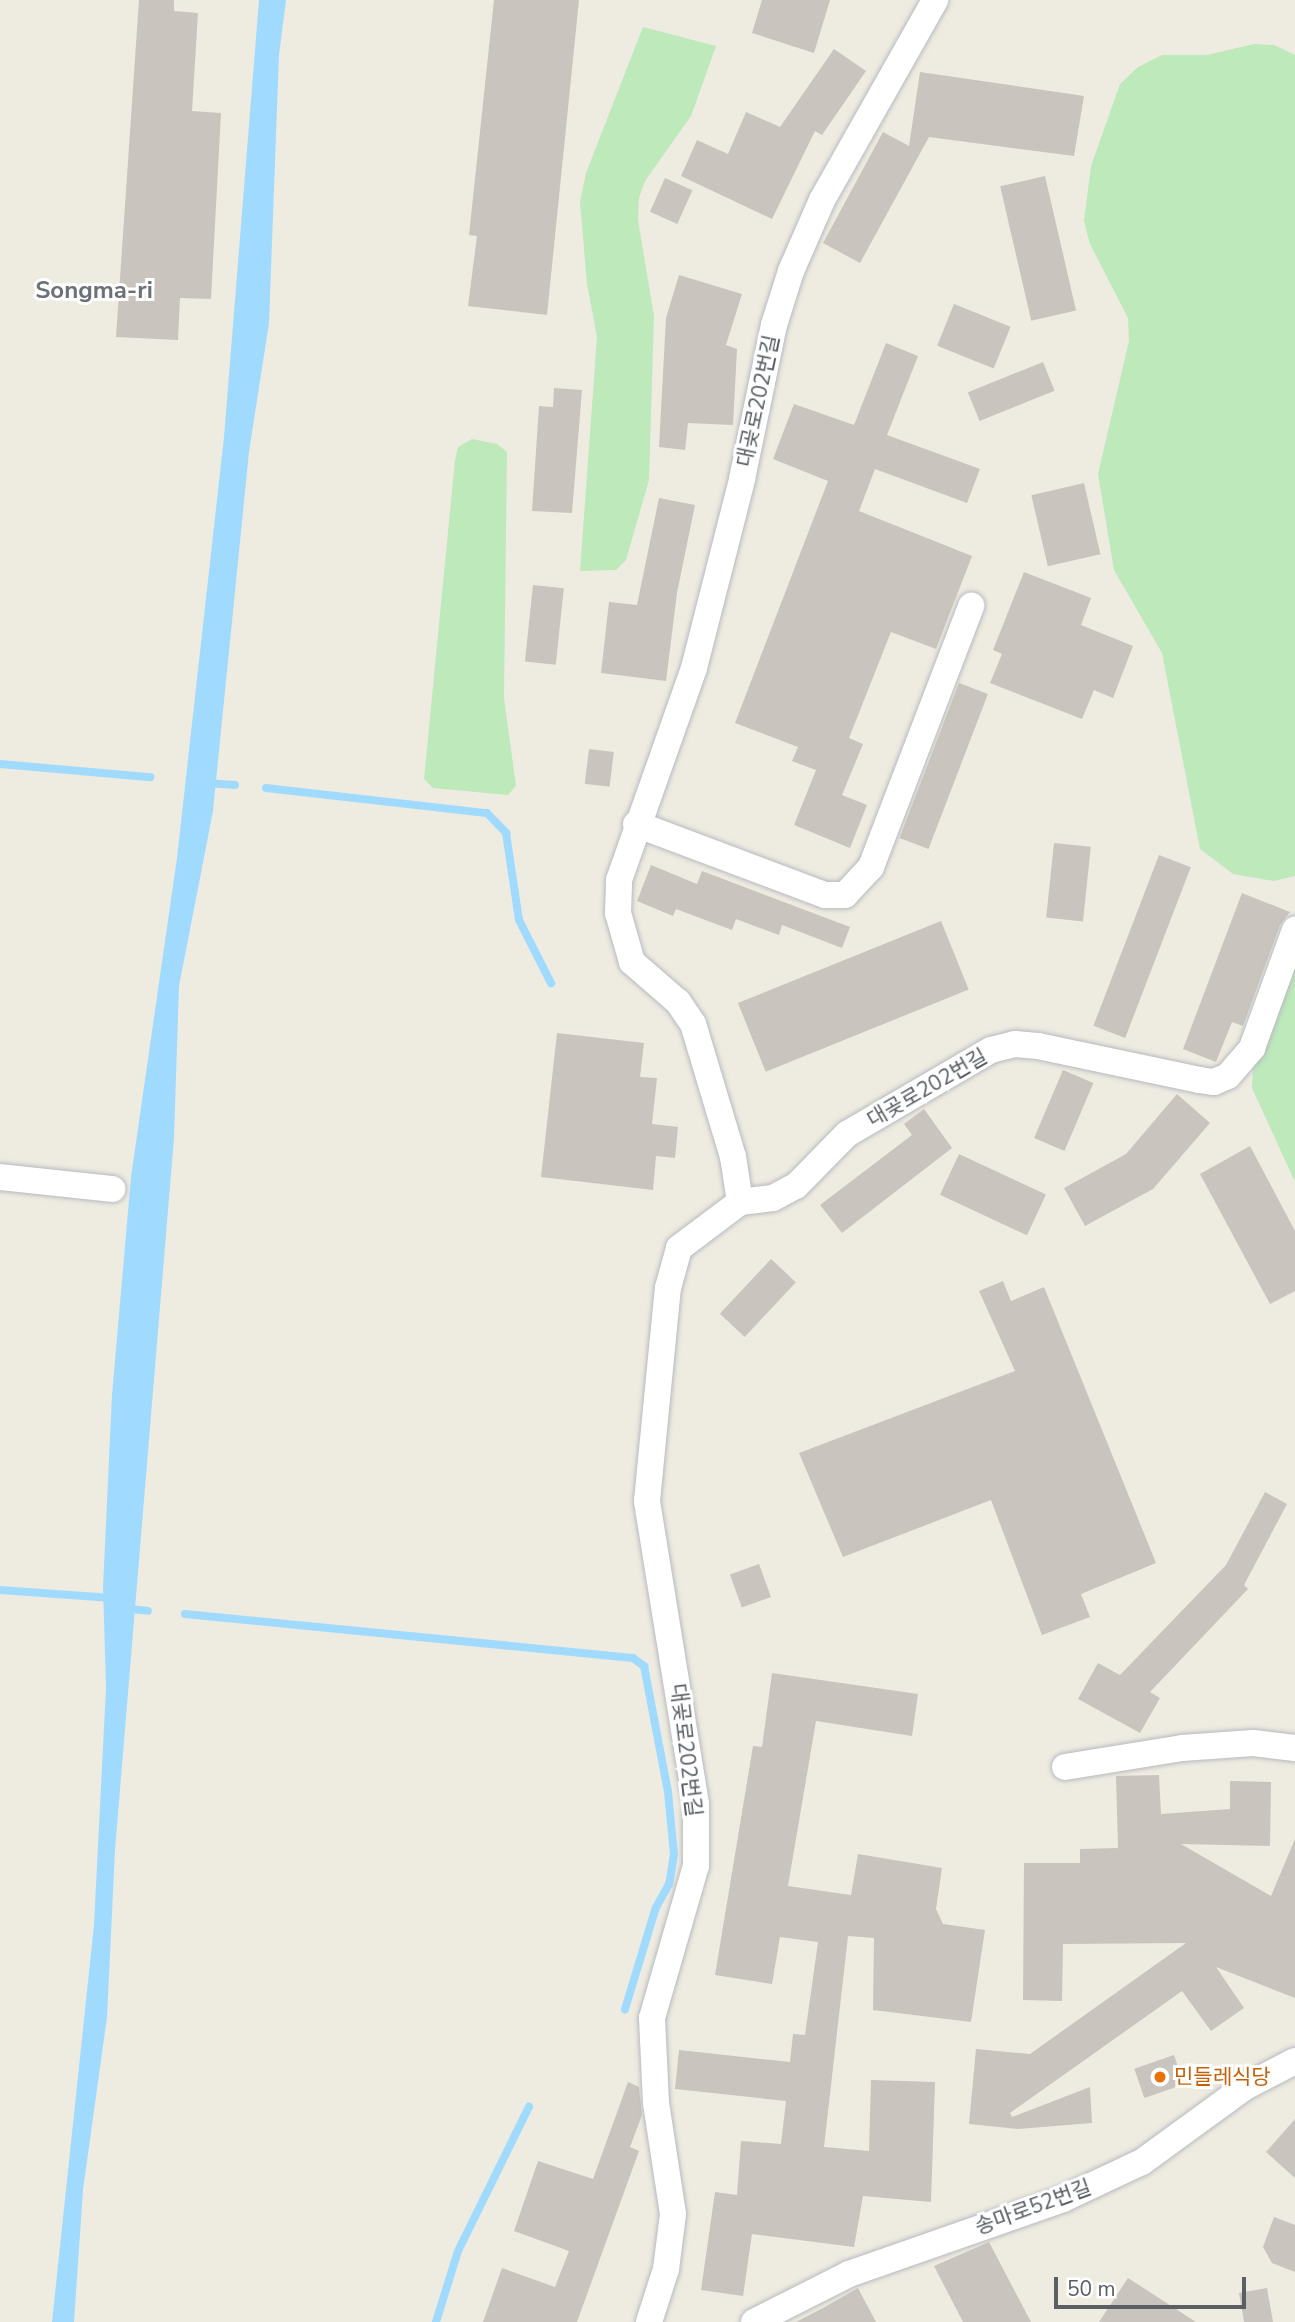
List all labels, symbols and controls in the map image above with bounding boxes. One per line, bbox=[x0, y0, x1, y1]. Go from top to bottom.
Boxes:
district label: Songma-ri bbox=[35, 277, 153, 305]
street label: 대곶로202번길 bbox=[732, 333, 784, 469]
street label: 대곶로202번길 bbox=[863, 1043, 991, 1133]
street label: 대곶로202번길 bbox=[665, 1682, 707, 1818]
place label: 민들레식당 bbox=[1174, 2064, 1271, 2090]
marker: 민들레식당 bbox=[1152, 2069, 1168, 2085]
street label: 송마로52번길 bbox=[971, 2174, 1095, 2240]
scale bar bbox=[1057, 2262, 1250, 2306]
text: 50 m bbox=[1067, 2275, 1116, 2303]

